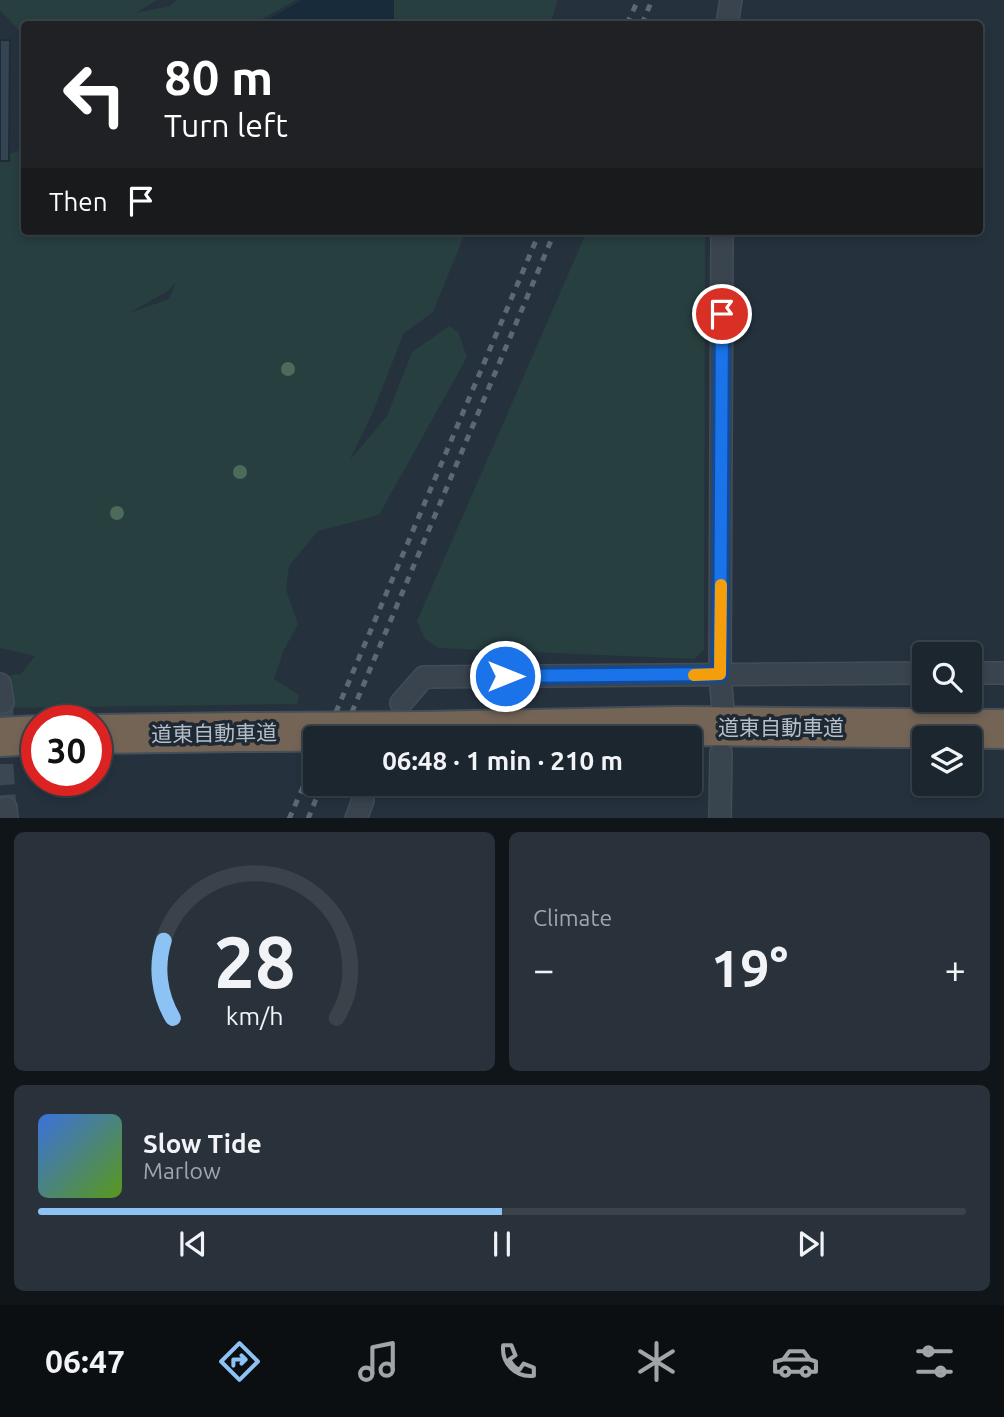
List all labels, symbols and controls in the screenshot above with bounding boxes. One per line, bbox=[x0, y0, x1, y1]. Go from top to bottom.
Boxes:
icon: left bbox=[49, 49, 140, 140]
text: 80 m bbox=[164, 49, 273, 104]
text: Turn left bbox=[164, 107, 288, 143]
icon: arrive bbox=[122, 182, 160, 220]
text: Then bbox=[49, 187, 108, 216]
pin bbox=[692, 284, 752, 344]
icon: arrive bbox=[703, 295, 741, 333]
position arrow bbox=[468, 639, 542, 713]
map controls bbox=[912, 642, 982, 796]
button: search bbox=[912, 642, 982, 712]
speed limit sign: 30 bbox=[21, 705, 112, 796]
street label: 道東自動車道 bbox=[718, 715, 844, 739]
street label: 道東自動車道 bbox=[151, 720, 277, 746]
button: layers bbox=[912, 726, 982, 796]
text: 06:48 · 1 min · 210 m bbox=[382, 746, 623, 775]
text: Climate bbox=[533, 905, 612, 930]
text: 28 bbox=[213, 920, 296, 1002]
text: 19° bbox=[711, 939, 788, 997]
text: − bbox=[533, 948, 554, 990]
text: + bbox=[945, 948, 966, 990]
text: km/h bbox=[226, 1001, 283, 1029]
text: Slow Tide bbox=[143, 1129, 262, 1158]
text: Marlow bbox=[143, 1158, 221, 1183]
icon: previous bbox=[174, 1225, 212, 1263]
icon: pause bbox=[483, 1225, 521, 1263]
icon: next bbox=[792, 1225, 830, 1263]
icon: directions bbox=[215, 1337, 264, 1386]
icon: music bbox=[354, 1337, 403, 1386]
icon: phone bbox=[493, 1337, 542, 1386]
icon: climate bbox=[632, 1337, 681, 1386]
icon: car bbox=[771, 1337, 820, 1386]
icon: filters bbox=[910, 1337, 959, 1386]
text: 06:47 bbox=[45, 1343, 125, 1379]

